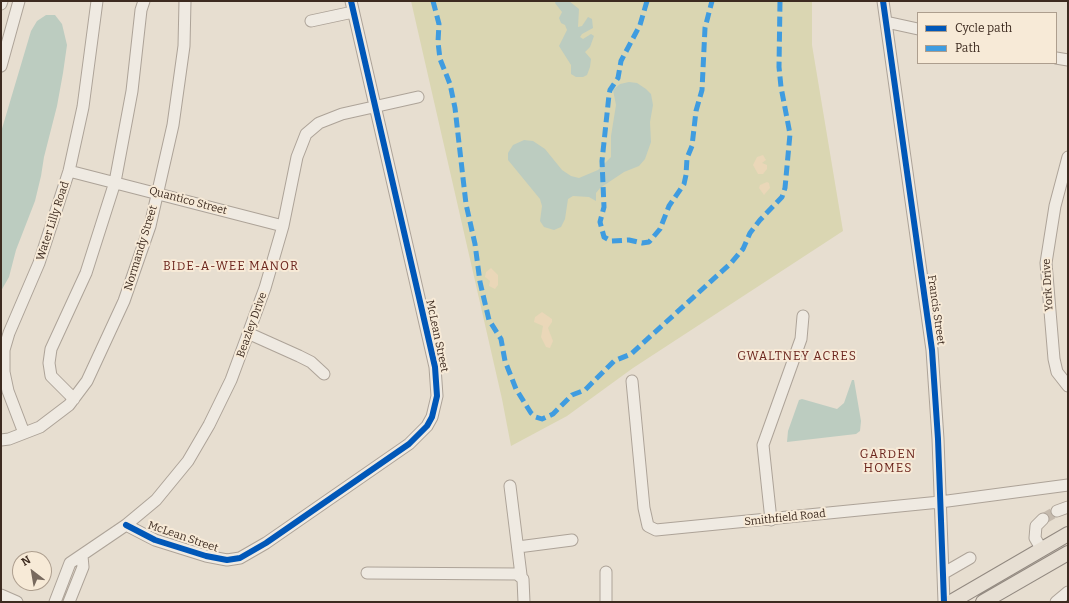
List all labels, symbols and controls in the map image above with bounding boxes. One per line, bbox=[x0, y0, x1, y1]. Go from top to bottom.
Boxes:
legend bbox=[917, 12, 1057, 64]
text: Cycle path bbox=[955, 21, 1012, 35]
text: Path bbox=[955, 41, 980, 55]
street label: Water Lilly Road bbox=[34, 180, 72, 262]
street label: Quantico Street bbox=[148, 184, 228, 218]
street label: Normandy Street bbox=[122, 204, 160, 292]
street label: York Drive bbox=[1040, 258, 1056, 312]
district label: BIDE-A-WEE MANOR bbox=[163, 260, 299, 274]
street label: Francis Street bbox=[925, 274, 947, 346]
street label: Beazley Drive bbox=[234, 291, 270, 359]
street label: McLean Street bbox=[423, 299, 451, 373]
district label: GWALTNEY ACRES bbox=[737, 350, 857, 364]
district label: GARDEN HOMES bbox=[860, 448, 916, 476]
street label: Smithfield Road bbox=[744, 507, 826, 529]
street label: McLean Street bbox=[146, 519, 220, 555]
north arrow bbox=[12, 551, 52, 591]
text: N bbox=[19, 553, 33, 569]

